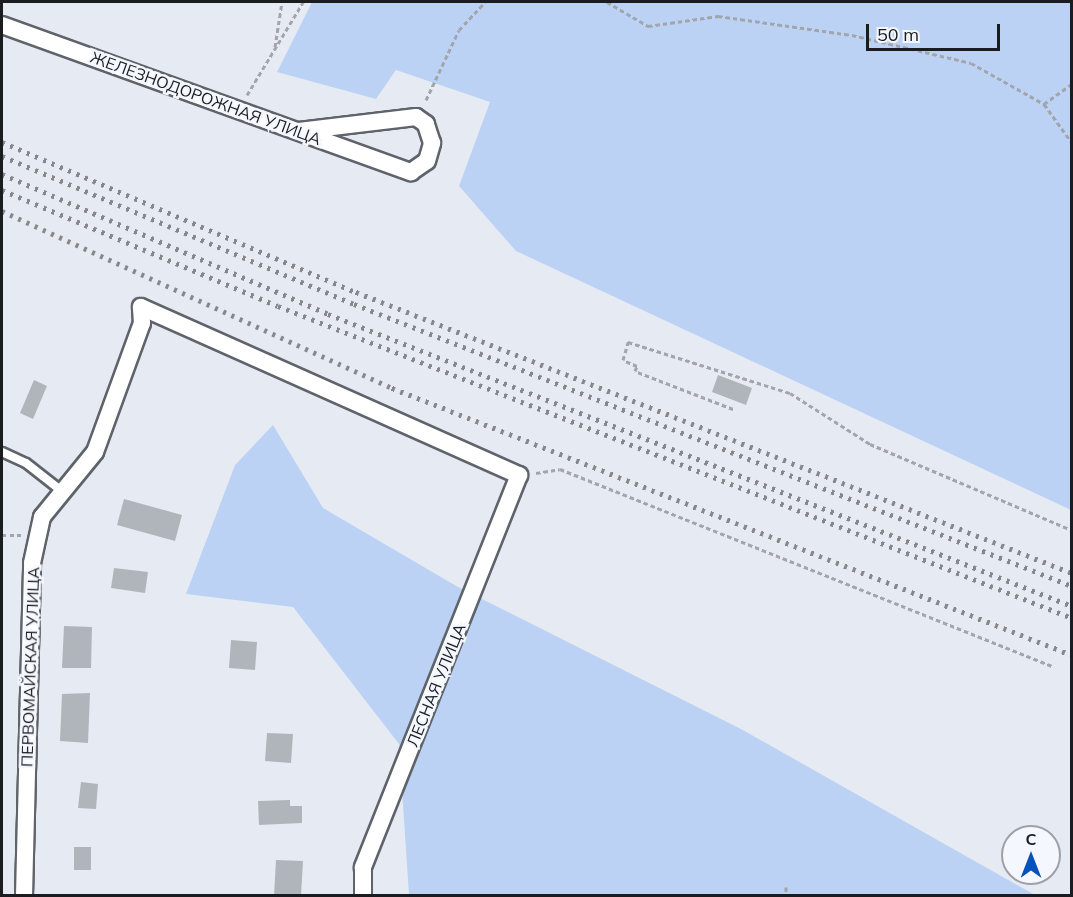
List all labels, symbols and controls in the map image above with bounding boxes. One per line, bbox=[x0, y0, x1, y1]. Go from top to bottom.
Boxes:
scale bar bbox=[869, 12, 1002, 50]
text: 50 m bbox=[877, 23, 919, 46]
street label: ЖЕЛЕЗНОДОРОЖНАЯ УЛИЦА bbox=[88, 47, 324, 149]
street label: ПЕРВОМАЙСКАЯ УЛИЦА bbox=[17, 567, 43, 767]
street label: ЛЕСНАЯ УЛИЦА bbox=[403, 621, 469, 749]
north arrow bbox=[1001, 825, 1061, 885]
text: С bbox=[1026, 829, 1036, 849]

